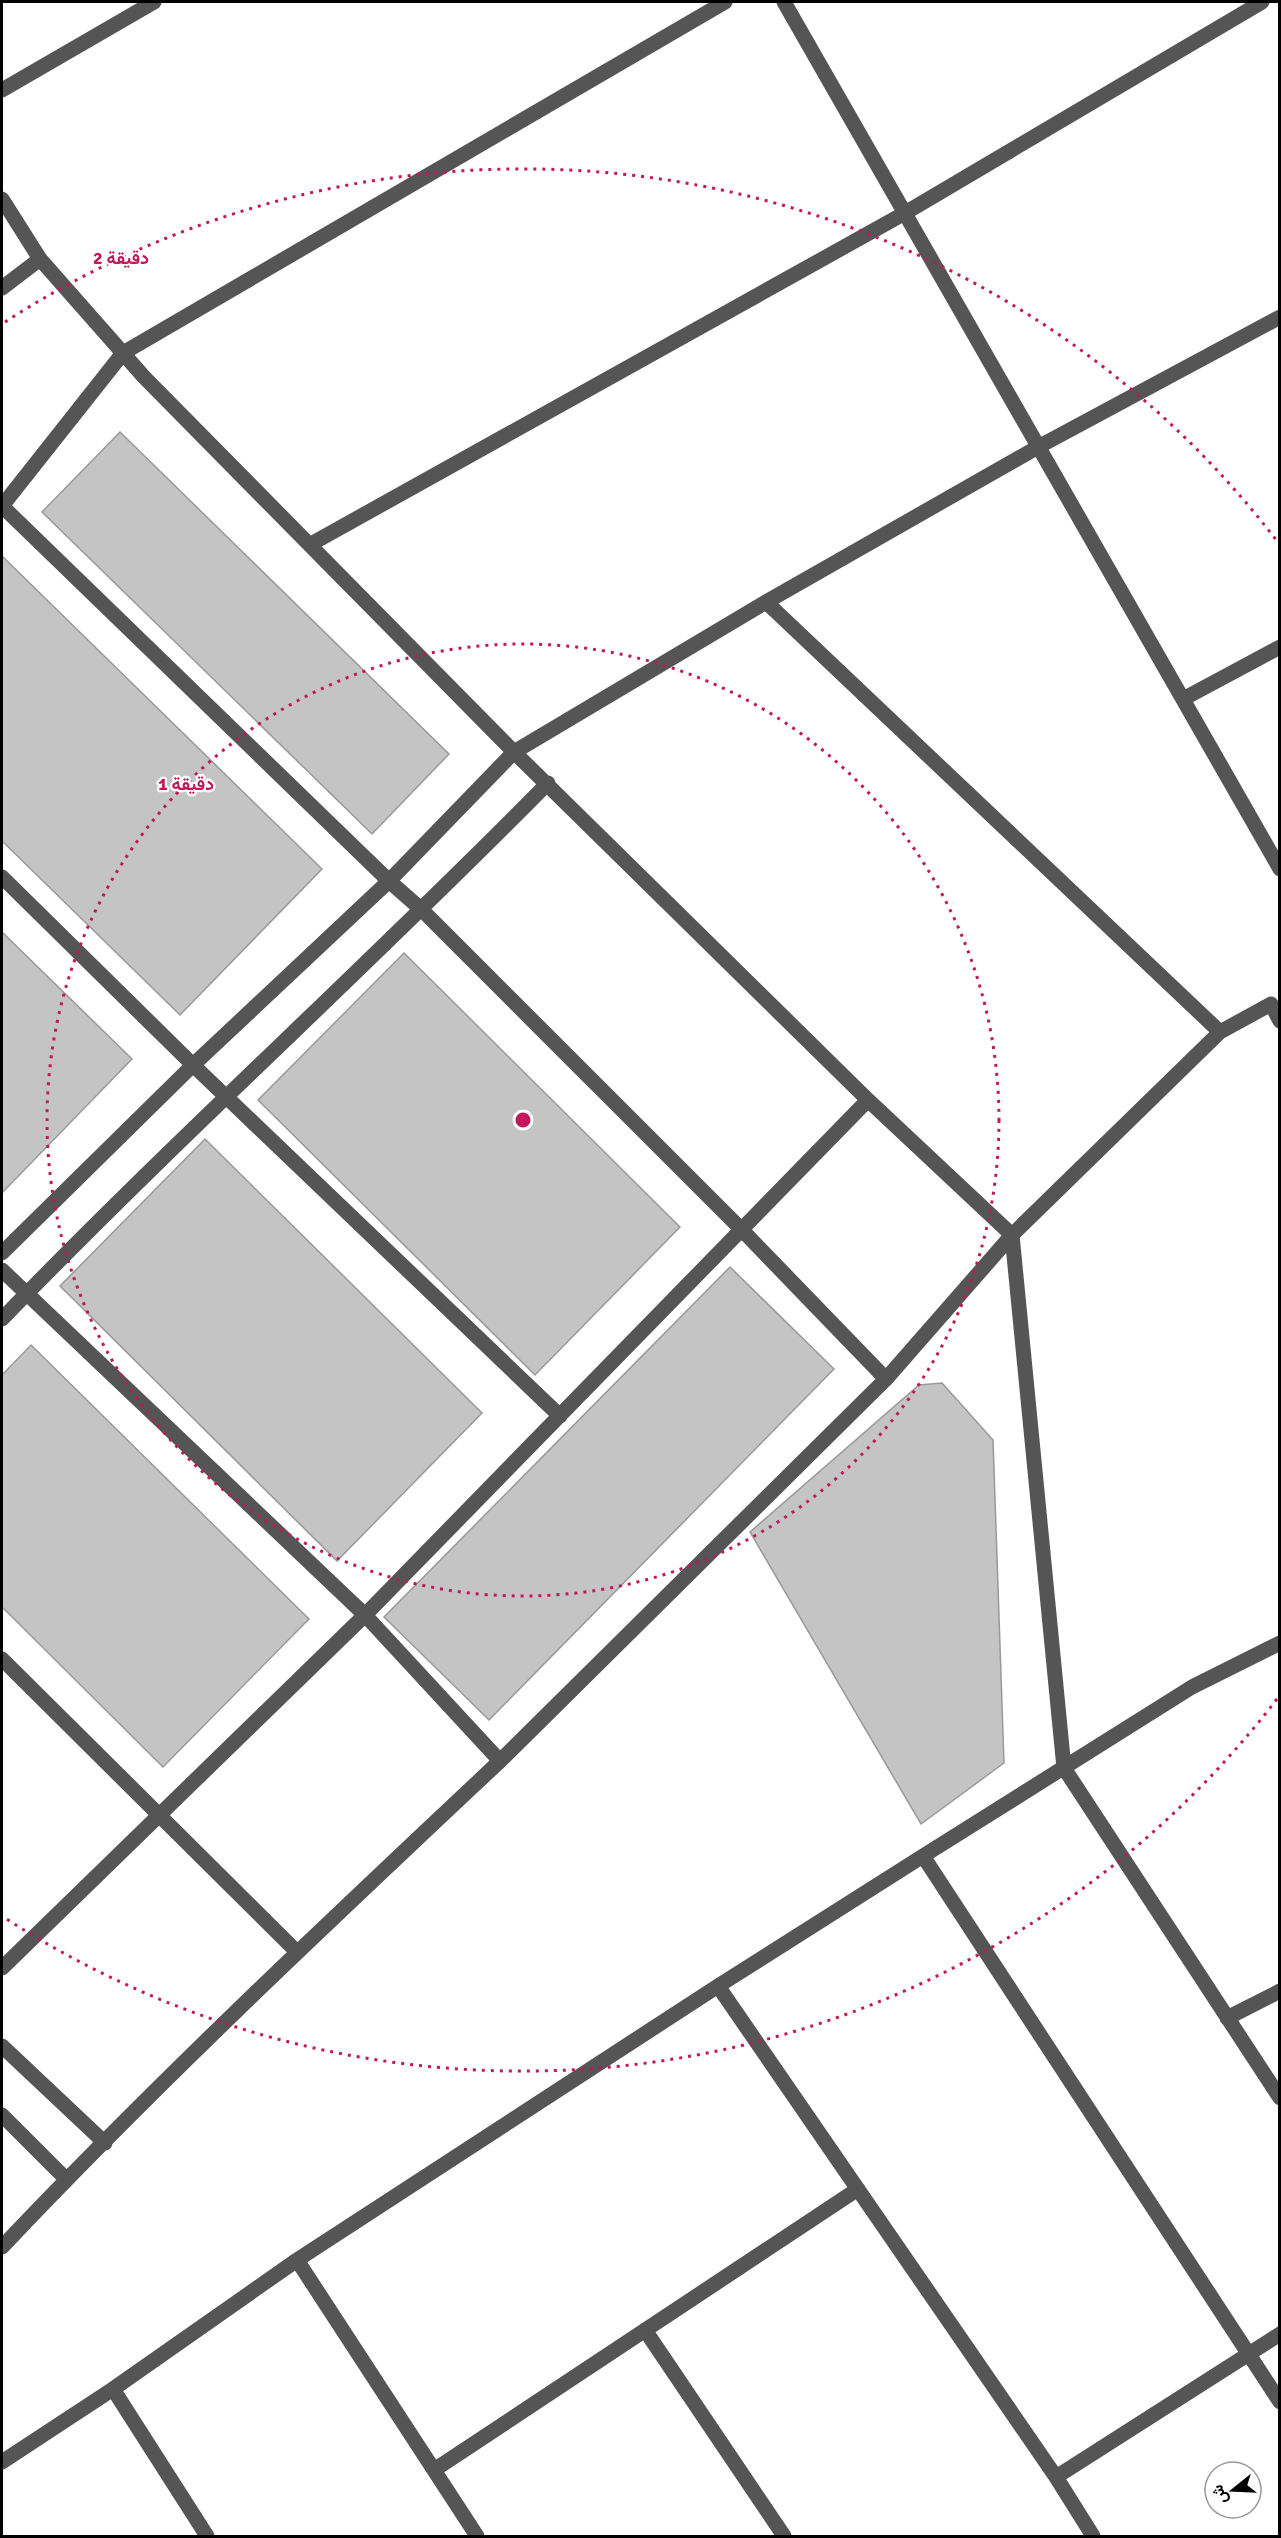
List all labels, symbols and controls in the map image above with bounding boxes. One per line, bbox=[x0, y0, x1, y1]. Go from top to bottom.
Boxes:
text: 2 دقيقة bbox=[93, 247, 149, 269]
text: 1 دقيقة bbox=[158, 773, 214, 795]
centre of rings bbox=[513, 1110, 533, 1130]
north arrow bbox=[1203, 2460, 1263, 2520]
text: ش bbox=[1207, 2482, 1232, 2507]

